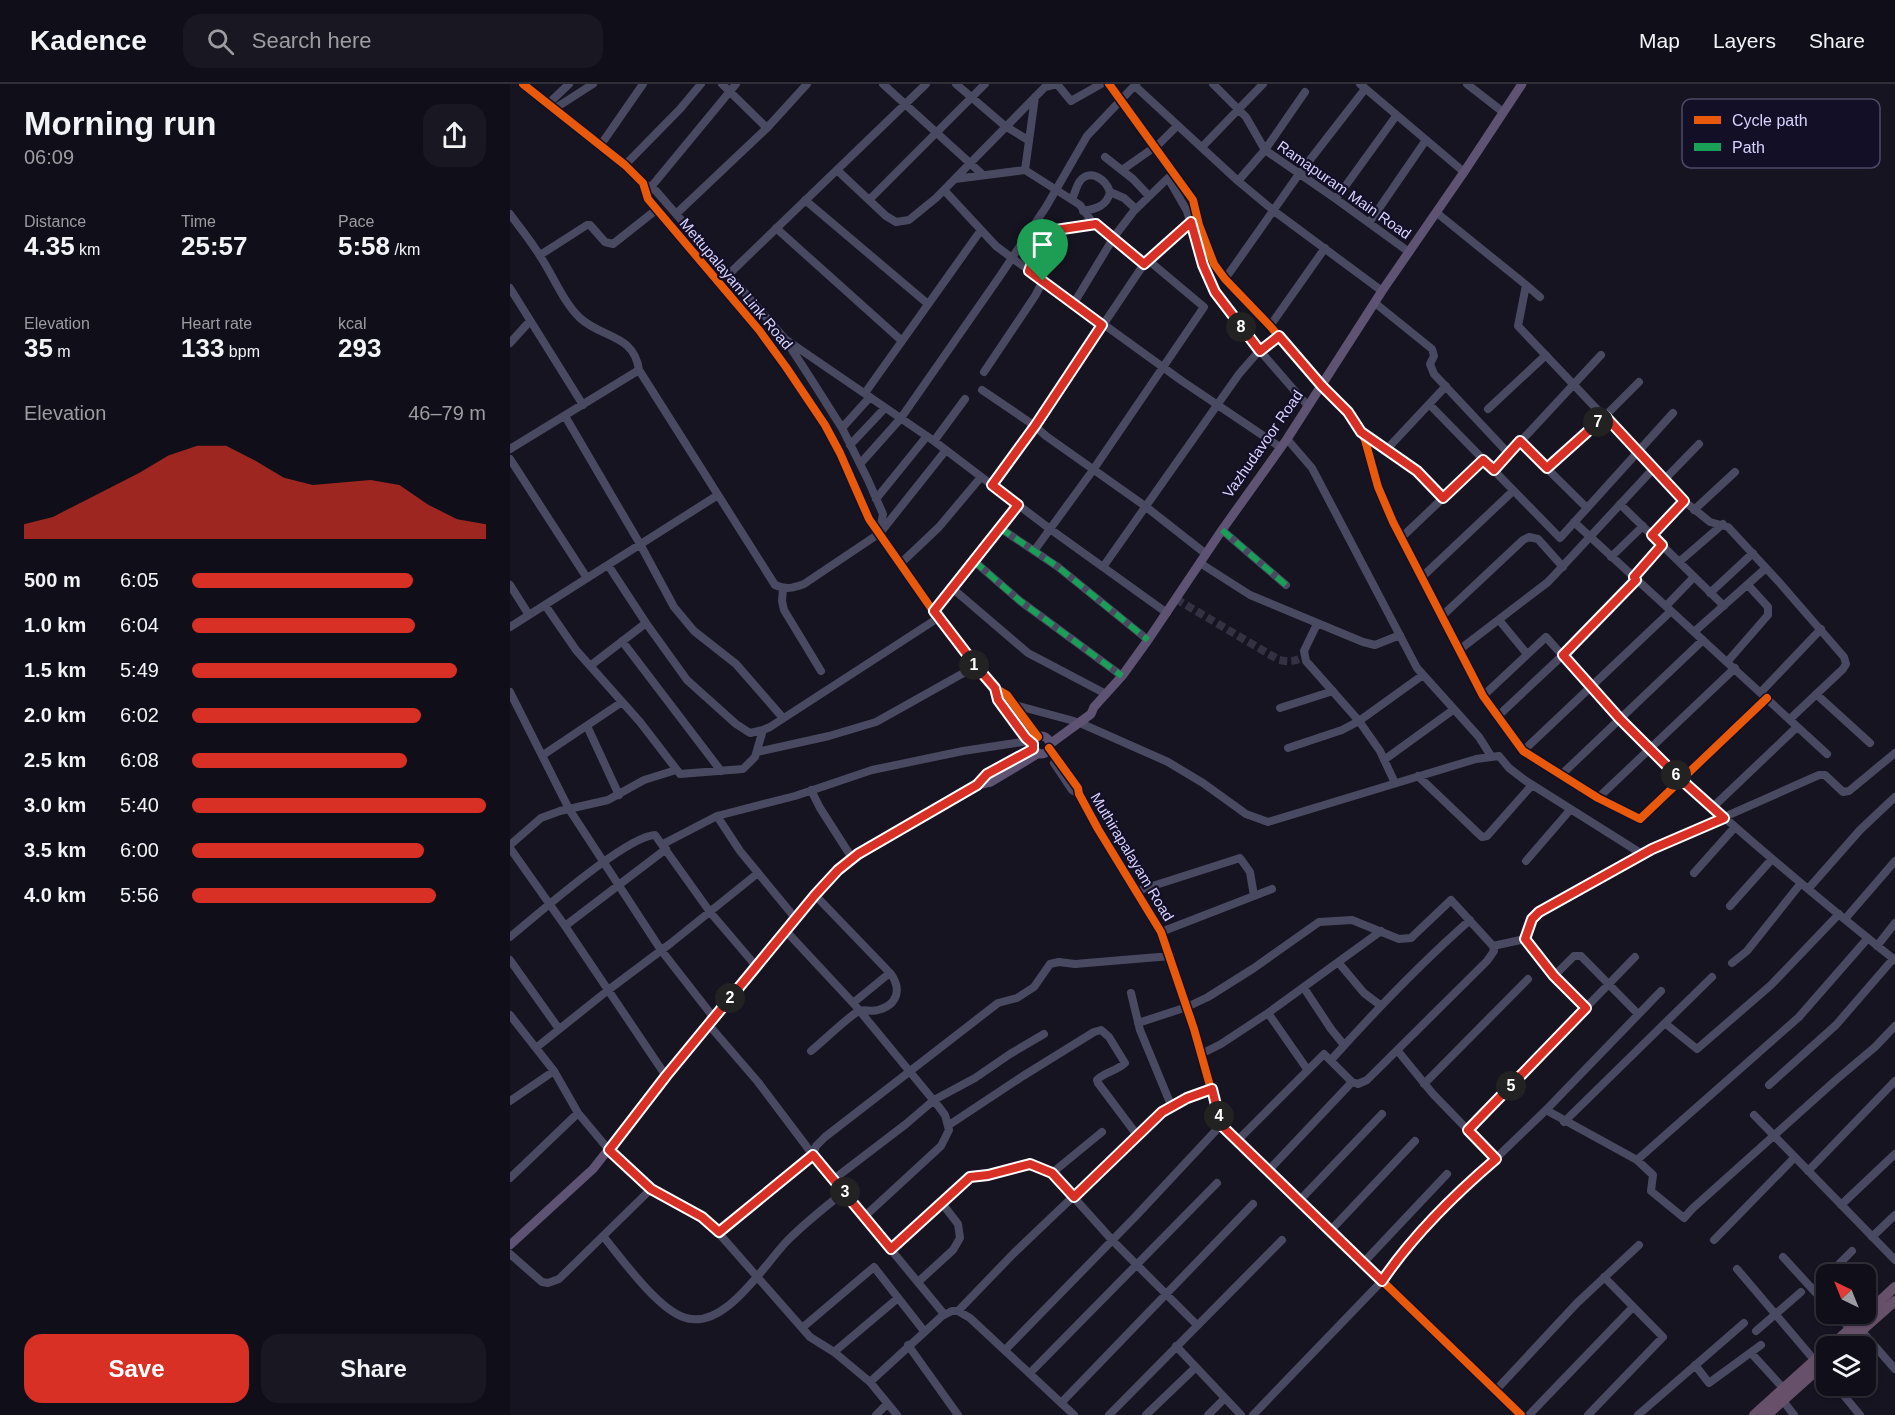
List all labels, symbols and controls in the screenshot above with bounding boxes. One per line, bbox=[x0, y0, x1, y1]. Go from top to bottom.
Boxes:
search box bbox=[183, 14, 603, 68]
text: Kadence bbox=[30, 25, 147, 56]
icon: search bbox=[204, 25, 237, 58]
text: Search here bbox=[252, 28, 372, 53]
text: Map bbox=[1639, 29, 1680, 52]
text: Layers bbox=[1713, 29, 1776, 52]
text: Share bbox=[1809, 29, 1865, 52]
legend bbox=[1682, 99, 1880, 168]
button: share bbox=[423, 104, 486, 167]
text: Morning run bbox=[24, 105, 216, 142]
text: Cycle path bbox=[1732, 112, 1808, 129]
street label: Ramapuram Main Road bbox=[1274, 137, 1414, 242]
text: Path bbox=[1732, 139, 1765, 156]
text: 06:09 bbox=[24, 146, 74, 168]
text: Distance bbox=[24, 213, 86, 230]
text: Time bbox=[181, 213, 216, 230]
text: Pace bbox=[338, 213, 374, 230]
street label: Mettupalayam Link Road bbox=[677, 215, 796, 353]
pin bbox=[1017, 219, 1068, 281]
icon: arrive bbox=[1026, 228, 1059, 261]
text: 4.35 bbox=[24, 231, 75, 261]
text: 25:57 bbox=[181, 231, 248, 261]
text: 5:58 bbox=[338, 231, 390, 261]
text: km bbox=[75, 241, 100, 258]
text: /km bbox=[390, 241, 420, 258]
pin: 8 bbox=[1226, 312, 1256, 342]
text: Elevation bbox=[24, 315, 90, 332]
text: Heart rate bbox=[181, 315, 252, 332]
text: kcal bbox=[338, 315, 366, 332]
text: 8 bbox=[1237, 318, 1245, 335]
text: 35 bbox=[24, 333, 53, 363]
text: 133 bbox=[181, 333, 224, 363]
text: 293 bbox=[338, 333, 381, 363]
text: m bbox=[53, 343, 71, 360]
text: bpm bbox=[224, 343, 260, 360]
street label: Vazhudavoor Road bbox=[1219, 387, 1306, 501]
text: Elevation bbox=[24, 402, 106, 424]
text: 46–79 m bbox=[408, 402, 486, 424]
pin: 7 bbox=[1583, 407, 1613, 437]
text: 7 bbox=[1594, 413, 1602, 430]
text: 500 m bbox=[24, 569, 81, 591]
text: 6:05 bbox=[120, 569, 159, 591]
text: 1.0 km bbox=[24, 614, 86, 636]
text: 6:04 bbox=[120, 614, 159, 636]
pin: 1 bbox=[959, 650, 989, 680]
text: 1 bbox=[970, 656, 978, 673]
text: 1.5 km bbox=[24, 659, 86, 681]
text: 5:49 bbox=[120, 659, 159, 681]
text: 2.0 km bbox=[24, 704, 86, 726]
text: 6:02 bbox=[120, 704, 159, 726]
text: 2.5 km bbox=[24, 749, 86, 771]
text: 6:08 bbox=[120, 749, 159, 771]
pin: 6 bbox=[1661, 760, 1691, 790]
text: 6 bbox=[1672, 766, 1680, 783]
street label: Muthirapalayam Road bbox=[1087, 789, 1178, 924]
text: 3.0 km bbox=[24, 794, 86, 816]
text: 5:40 bbox=[120, 794, 159, 816]
text: 3.5 km bbox=[24, 839, 86, 861]
text: 6:00 bbox=[120, 839, 159, 861]
text: 4.0 km bbox=[24, 884, 86, 906]
text: 5:56 bbox=[120, 884, 159, 906]
pin: 2 bbox=[715, 983, 745, 1013]
text: 2 bbox=[726, 989, 734, 1006]
pin: 5 bbox=[1496, 1071, 1526, 1101]
text: 5 bbox=[1507, 1077, 1515, 1094]
pin: 4 bbox=[1204, 1101, 1234, 1131]
text: 4 bbox=[1215, 1107, 1223, 1124]
pin: 3 bbox=[830, 1177, 860, 1207]
text: 3 bbox=[841, 1183, 849, 1200]
north arrow bbox=[1816, 1264, 1876, 1324]
map controls bbox=[1816, 1264, 1876, 1396]
button: Save bbox=[24, 1334, 249, 1403]
button: Share bbox=[261, 1334, 486, 1403]
button: layers bbox=[1816, 1336, 1876, 1396]

